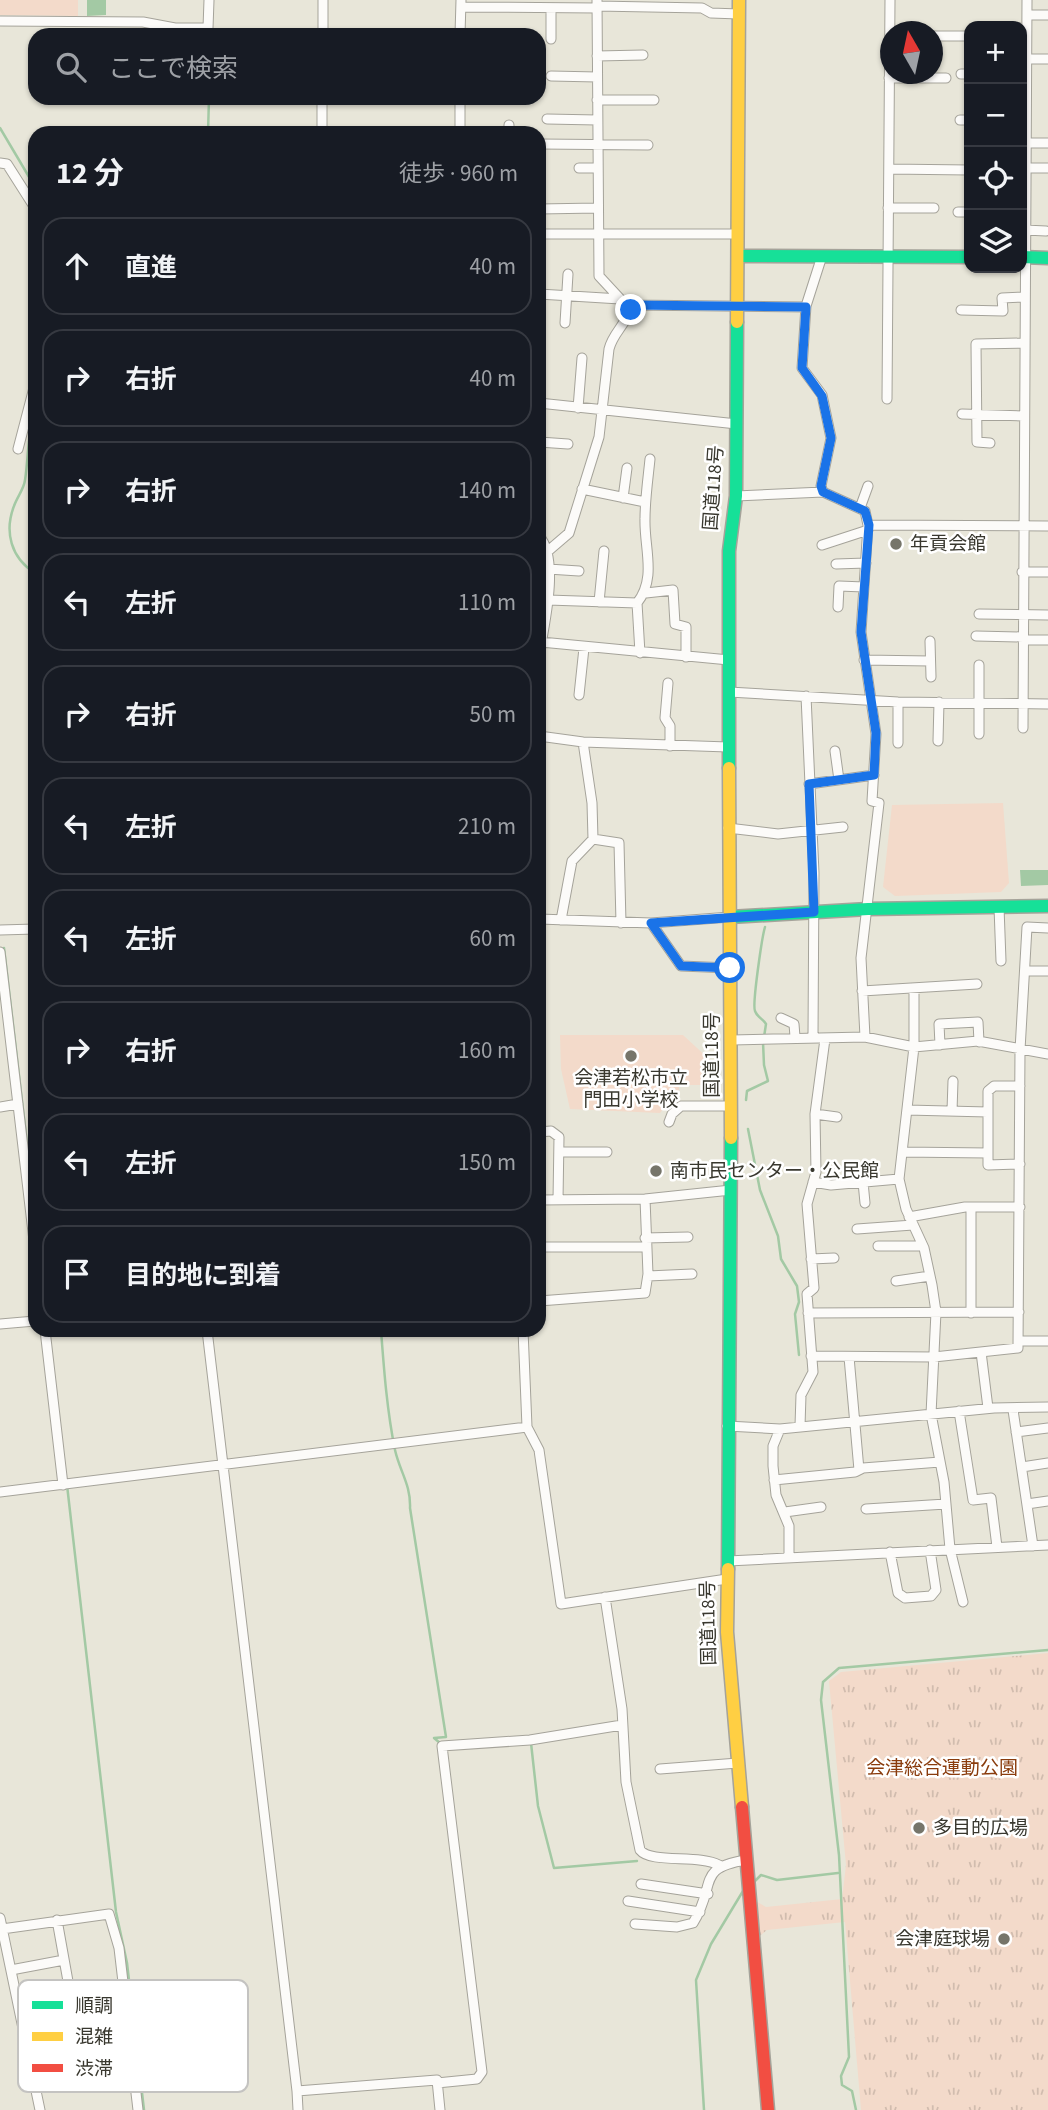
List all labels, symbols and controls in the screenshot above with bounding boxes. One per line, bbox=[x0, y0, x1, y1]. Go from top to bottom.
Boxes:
north arrow bbox=[880, 21, 943, 84]
map controls bbox=[964, 21, 1027, 273]
button: + bbox=[964, 21, 1027, 84]
search box bbox=[28, 28, 546, 105]
icon: search bbox=[52, 48, 90, 86]
text: ここで検索 bbox=[108, 50, 238, 87]
button: − bbox=[964, 84, 1027, 147]
button: locate bbox=[964, 147, 1027, 210]
text: 12 分 bbox=[56, 152, 124, 195]
text: 徒歩 · 960 m bbox=[399, 157, 518, 190]
button: layers bbox=[964, 210, 1027, 273]
icon: ahead bbox=[58, 247, 96, 285]
text: 直進 bbox=[125, 249, 177, 286]
text: 40 m bbox=[469, 250, 516, 283]
route end bbox=[615, 294, 646, 325]
icon: right bbox=[58, 359, 96, 397]
text: 右折 bbox=[125, 361, 177, 398]
text: 40 m bbox=[469, 362, 516, 395]
street label: 国道118号 bbox=[698, 444, 730, 532]
icon: right bbox=[58, 471, 96, 509]
text: 右折 bbox=[125, 473, 177, 510]
text: 140 m bbox=[458, 474, 516, 507]
place label: 年貢会館 bbox=[910, 531, 986, 558]
marker: 年貢会館 bbox=[888, 536, 904, 552]
icon: left bbox=[58, 583, 96, 621]
text: 左折 bbox=[125, 585, 177, 622]
text: 110 m bbox=[458, 586, 516, 619]
icon: right bbox=[58, 695, 96, 733]
text: 右折 bbox=[125, 697, 177, 734]
text: 50 m bbox=[469, 698, 516, 731]
icon: left bbox=[58, 807, 96, 845]
text: 左折 bbox=[125, 809, 177, 846]
text: 210 m bbox=[458, 810, 516, 843]
icon: left bbox=[58, 919, 96, 957]
text: 左折 bbox=[125, 921, 177, 958]
text: 60 m bbox=[469, 922, 516, 955]
route start bbox=[714, 952, 745, 983]
street label: 国道118号 bbox=[699, 1012, 726, 1098]
icon: right bbox=[58, 1031, 96, 1069]
text: 右折 bbox=[125, 1033, 177, 1070]
text: 160 m bbox=[458, 1034, 516, 1067]
marker: 会津若松市立 門田小学校 bbox=[623, 1048, 639, 1064]
place label: 会津若松市立 門田小学校 bbox=[574, 1065, 688, 1114]
icon: left bbox=[58, 1143, 96, 1181]
text: 左折 bbox=[125, 1145, 177, 1182]
text: 150 m bbox=[458, 1146, 516, 1179]
place label: 南市民センター・公民館 bbox=[670, 1158, 879, 1185]
marker: 南市民センター・公民館 bbox=[648, 1163, 664, 1179]
icon: arrive bbox=[58, 1255, 96, 1293]
text: 目的地に到着 bbox=[125, 1257, 281, 1294]
street label: 国道118号 bbox=[695, 1580, 723, 1666]
park label: 会津総合運動公園 bbox=[866, 1755, 1018, 1782]
place label: 多目的広場 bbox=[933, 1815, 1028, 1842]
marker: 多目的広場 bbox=[911, 1820, 927, 1836]
place label: 会津庭球場 bbox=[895, 1926, 990, 1953]
marker: 会津庭球場 bbox=[996, 1931, 1012, 1947]
legend bbox=[18, 1980, 248, 2092]
text: 順調 bbox=[75, 1993, 113, 2020]
text: 混雑 bbox=[75, 2024, 113, 2051]
text: 渋滞 bbox=[75, 2056, 113, 2083]

